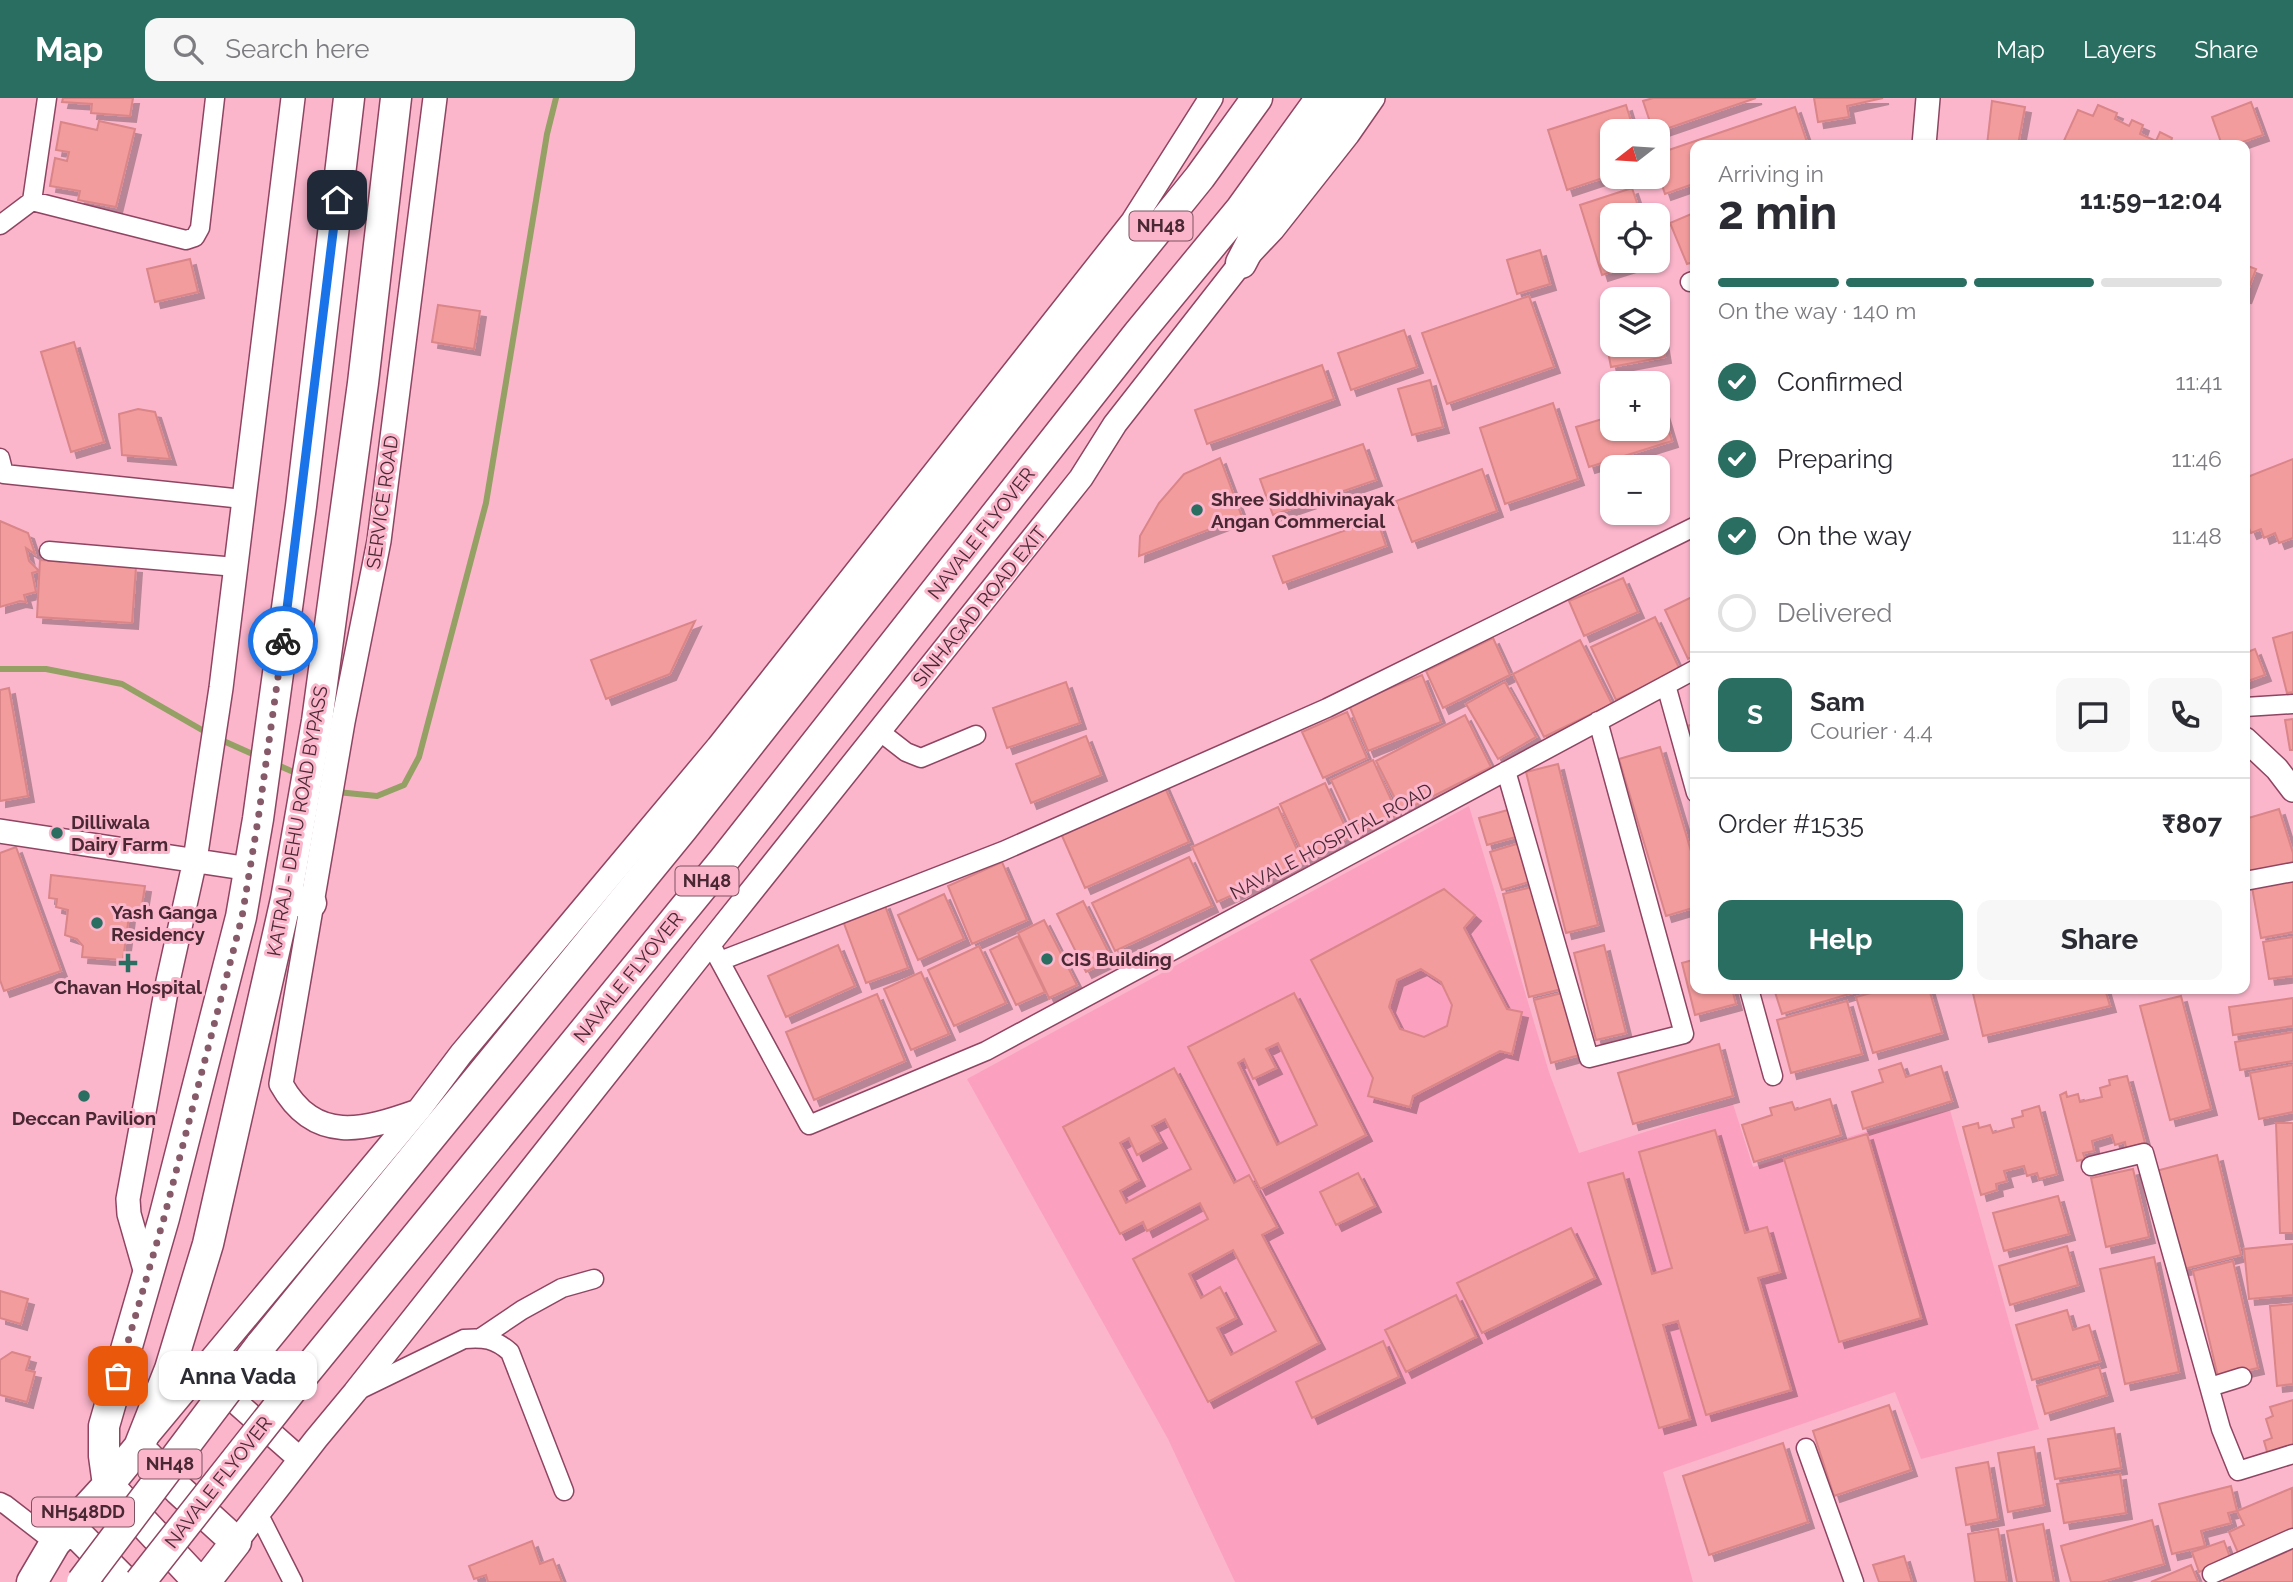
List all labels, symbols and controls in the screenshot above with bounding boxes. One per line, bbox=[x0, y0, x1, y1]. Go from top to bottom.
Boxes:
search box bbox=[145, 18, 635, 81]
text: Map bbox=[35, 30, 103, 69]
icon: search bbox=[169, 30, 207, 68]
text: Search here bbox=[225, 34, 370, 64]
text: Map bbox=[1996, 35, 2045, 64]
text: Layers bbox=[2083, 35, 2156, 64]
text: Share bbox=[2194, 35, 2258, 64]
north arrow bbox=[1600, 119, 1670, 189]
map controls bbox=[1600, 119, 1670, 525]
text: Arriving in bbox=[1718, 160, 1824, 187]
pin bbox=[307, 170, 367, 230]
icon: home bbox=[318, 181, 356, 219]
text: 11:59–12:04 bbox=[2080, 185, 2222, 215]
text: 2 min bbox=[1718, 186, 1837, 240]
button: locate bbox=[1600, 203, 1670, 273]
road number: NH48 bbox=[1130, 211, 1192, 240]
button: layers bbox=[1600, 287, 1670, 357]
text: On the way · 140 m bbox=[1718, 297, 1916, 324]
icon: check bbox=[1718, 363, 1756, 401]
text: Confirmed bbox=[1777, 367, 1903, 397]
text: 11:41 bbox=[2176, 368, 2222, 395]
button: + bbox=[1600, 371, 1670, 441]
street label: SERVICE ROAD bbox=[362, 434, 402, 570]
icon: check bbox=[1718, 440, 1756, 478]
text: Preparing bbox=[1777, 444, 1893, 474]
text: 11:46 bbox=[2172, 445, 2222, 472]
button: − bbox=[1600, 455, 1670, 525]
street label: NAVALE FLYOVER bbox=[923, 463, 1039, 603]
place label: Shree Siddhivinayak Angan Commercial bbox=[1211, 488, 1395, 532]
marker: Shree Siddhivinayak Angan Commercial bbox=[1189, 502, 1205, 518]
icon: check bbox=[1718, 517, 1756, 555]
street label: SINHAGAD ROAD EXIT bbox=[908, 521, 1051, 690]
text: On the way bbox=[1777, 521, 1912, 551]
text: 11:48 bbox=[2172, 522, 2222, 549]
text: Delivered bbox=[1777, 598, 1892, 628]
courier bbox=[248, 606, 318, 676]
icon: bike bbox=[264, 622, 302, 660]
button: chat bbox=[2056, 678, 2130, 752]
button: phone bbox=[2148, 678, 2222, 752]
street label: KATRAJ - DEHU ROAD BYPASS bbox=[262, 684, 332, 958]
text: Sam bbox=[1810, 687, 1865, 717]
text: S bbox=[1747, 700, 1763, 730]
text: Courier · 4.4 bbox=[1810, 717, 1933, 744]
street label: NAVALE HOSPITAL ROAD bbox=[1226, 778, 1436, 904]
text: Order #1535 bbox=[1718, 809, 1864, 839]
text: ₹807 bbox=[2162, 809, 2222, 839]
place label: Dilliwala Dairy Farm bbox=[71, 811, 168, 855]
marker: Dilliwala Dairy Farm bbox=[49, 825, 65, 841]
road number: NH48 bbox=[676, 866, 738, 896]
button: Help bbox=[1718, 900, 1963, 980]
button: Share bbox=[1977, 900, 2222, 980]
place label: Yash Ganga Residency bbox=[111, 901, 217, 945]
street label: NAVALE FLYOVER bbox=[569, 908, 687, 1046]
marker: Yash Ganga Residency bbox=[89, 915, 105, 931]
place label: CIS Building bbox=[1061, 948, 1172, 970]
marker: CIS Building bbox=[1039, 951, 1055, 967]
marker: Chavan Hospital bbox=[118, 953, 138, 973]
place label: Chavan Hospital bbox=[54, 976, 203, 998]
marker: Deccan Pavilion bbox=[76, 1088, 92, 1104]
place label: Deccan Pavilion bbox=[12, 1107, 156, 1129]
pin bbox=[88, 1346, 148, 1406]
callout: Anna Vada bbox=[160, 1352, 318, 1400]
icon: bag bbox=[99, 1357, 137, 1395]
text: Anna Vada bbox=[180, 1362, 296, 1389]
street label: NAVALE FLYOVER bbox=[160, 1412, 276, 1552]
road number: NH48 bbox=[138, 1450, 202, 1478]
road number: NH548DD bbox=[32, 1498, 134, 1526]

